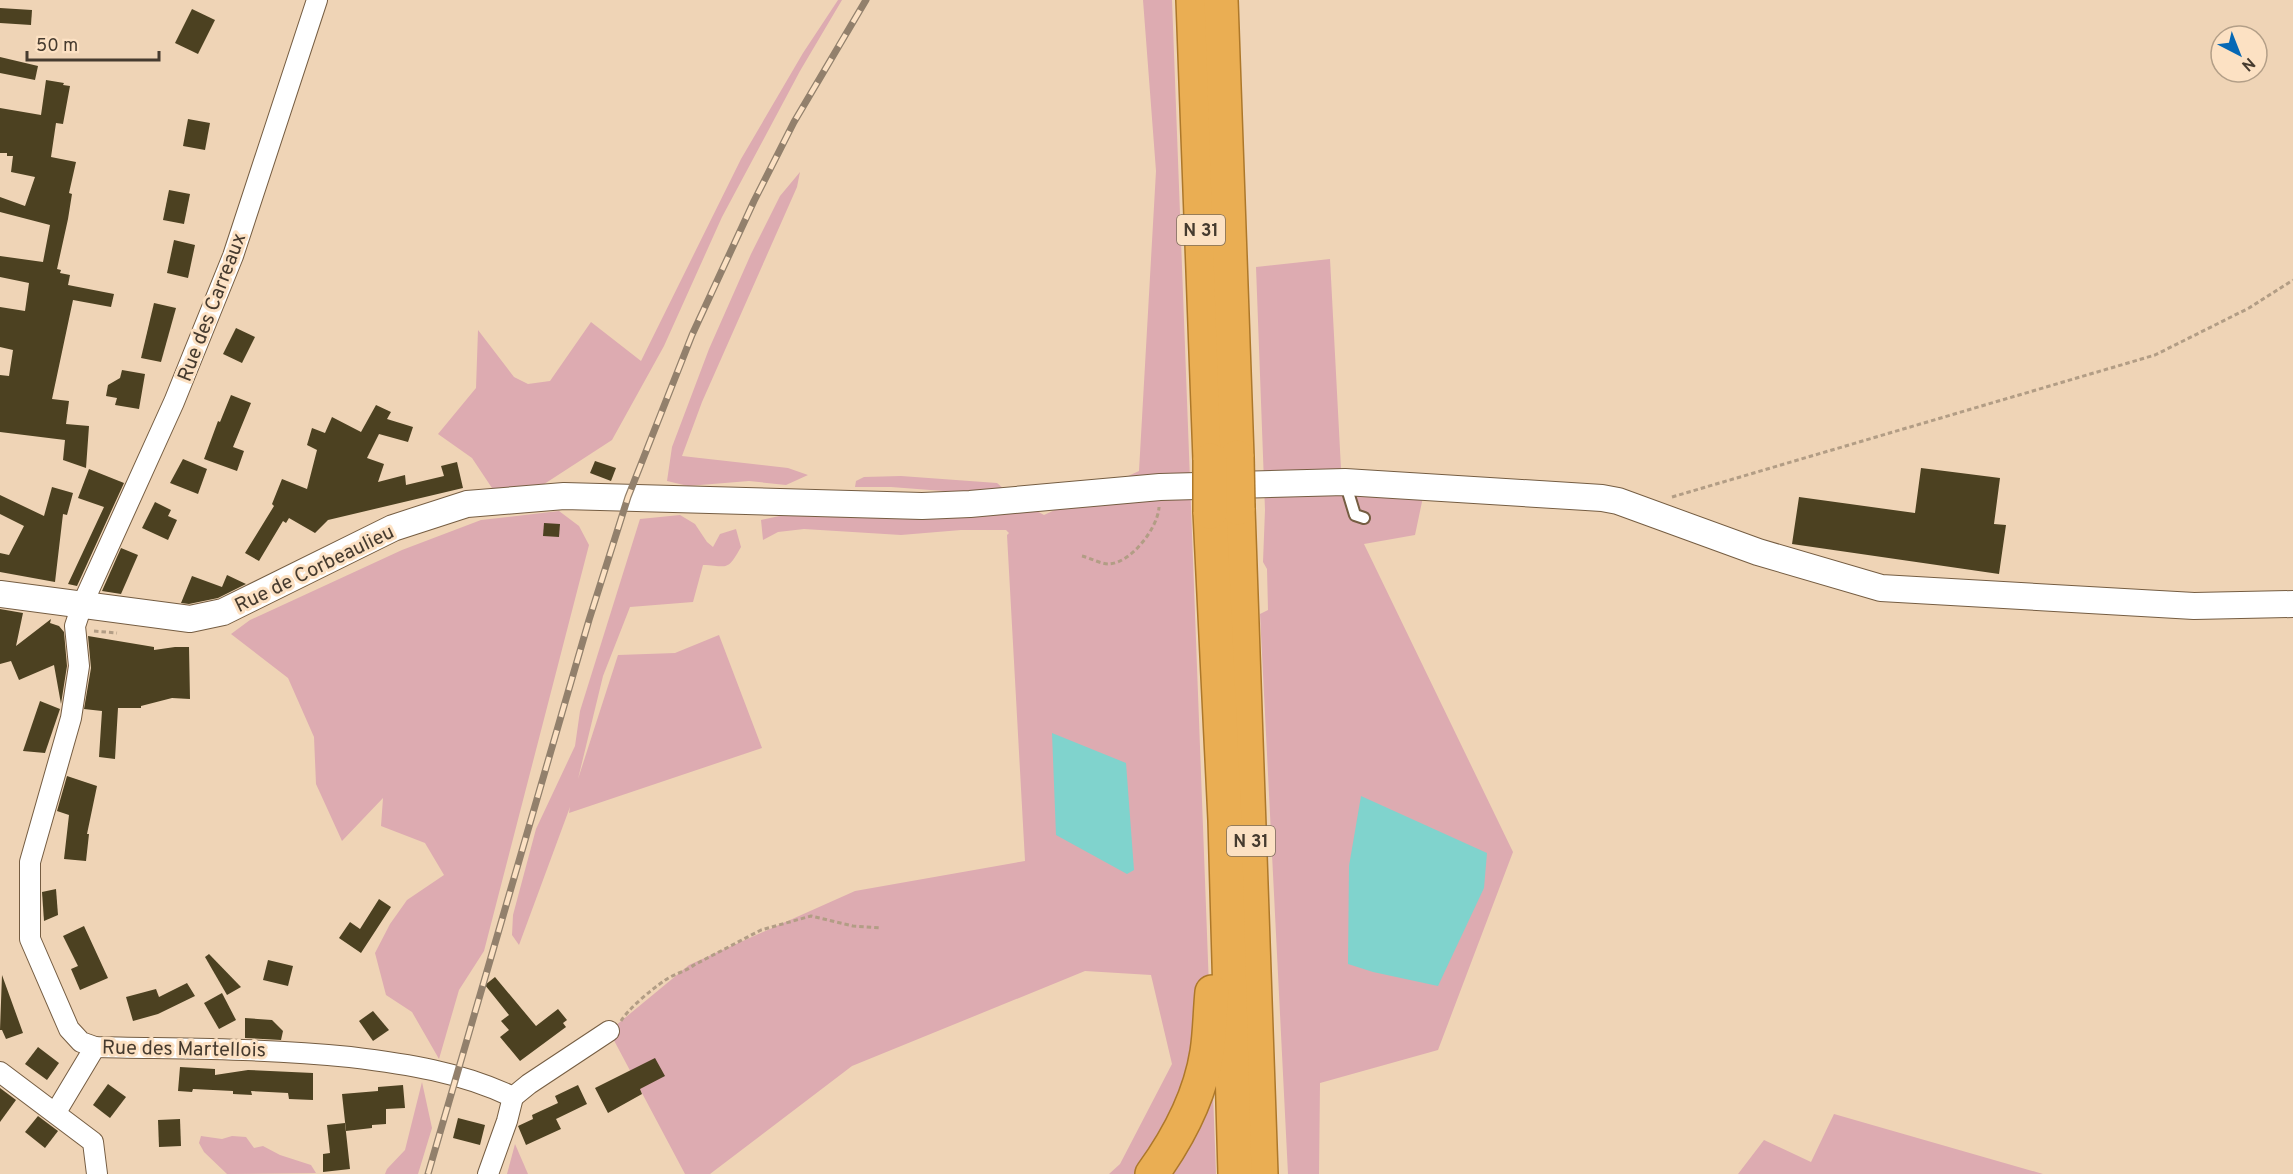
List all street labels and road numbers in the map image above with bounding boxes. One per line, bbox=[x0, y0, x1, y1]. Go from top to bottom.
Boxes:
road number: N 31 bbox=[1177, 215, 1225, 245]
street label: Rue des Carreaux bbox=[173, 230, 253, 386]
street label: Rue de Corbeaulieu bbox=[231, 520, 399, 620]
road number: N 31 bbox=[1227, 826, 1275, 856]
street label: Rue des Martellois bbox=[102, 1036, 266, 1064]

